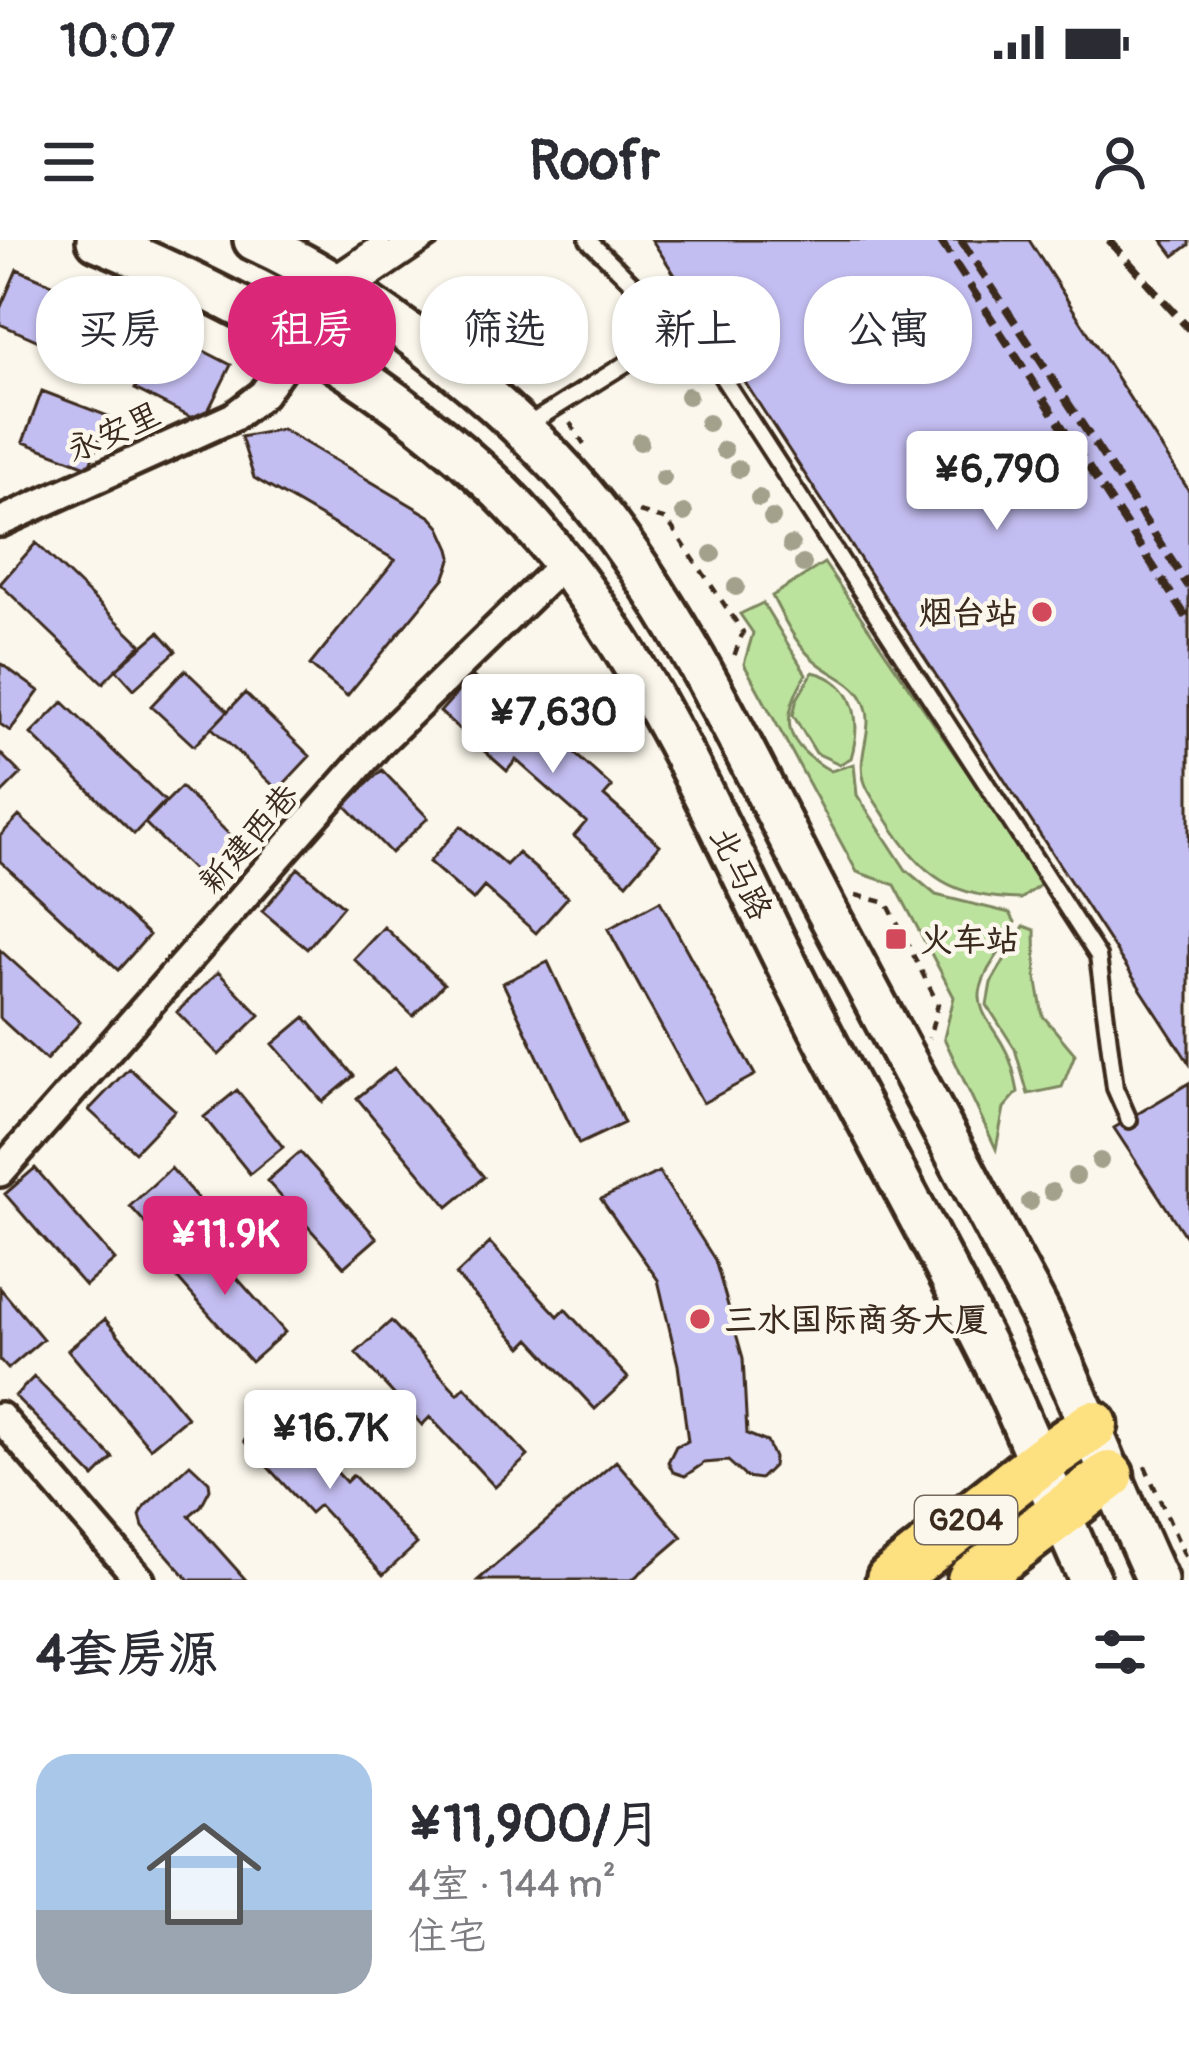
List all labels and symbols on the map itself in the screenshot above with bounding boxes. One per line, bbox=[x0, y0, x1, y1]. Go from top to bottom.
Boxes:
street label: 永安里 bbox=[60, 394, 167, 471]
pin: ¥6,790 bbox=[899, 431, 1095, 533]
place label: 烟台站 bbox=[919, 593, 1018, 634]
marker: 烟台站 bbox=[1029, 599, 1055, 625]
pin: ¥7,630 bbox=[455, 674, 651, 776]
street label: 新建西巷 bbox=[190, 776, 308, 902]
street label: 北马路 bbox=[701, 820, 781, 927]
place label: 火车站 bbox=[920, 920, 1019, 961]
marker: 火车站 bbox=[883, 926, 909, 952]
pin: ¥11.9K bbox=[127, 1196, 323, 1298]
place label: 三水国际商务大厦 bbox=[724, 1300, 988, 1341]
marker: 三水国际商务大厦 bbox=[687, 1306, 713, 1332]
pin: ¥16.7K bbox=[232, 1390, 428, 1492]
road number: G204 bbox=[915, 1496, 1017, 1544]

